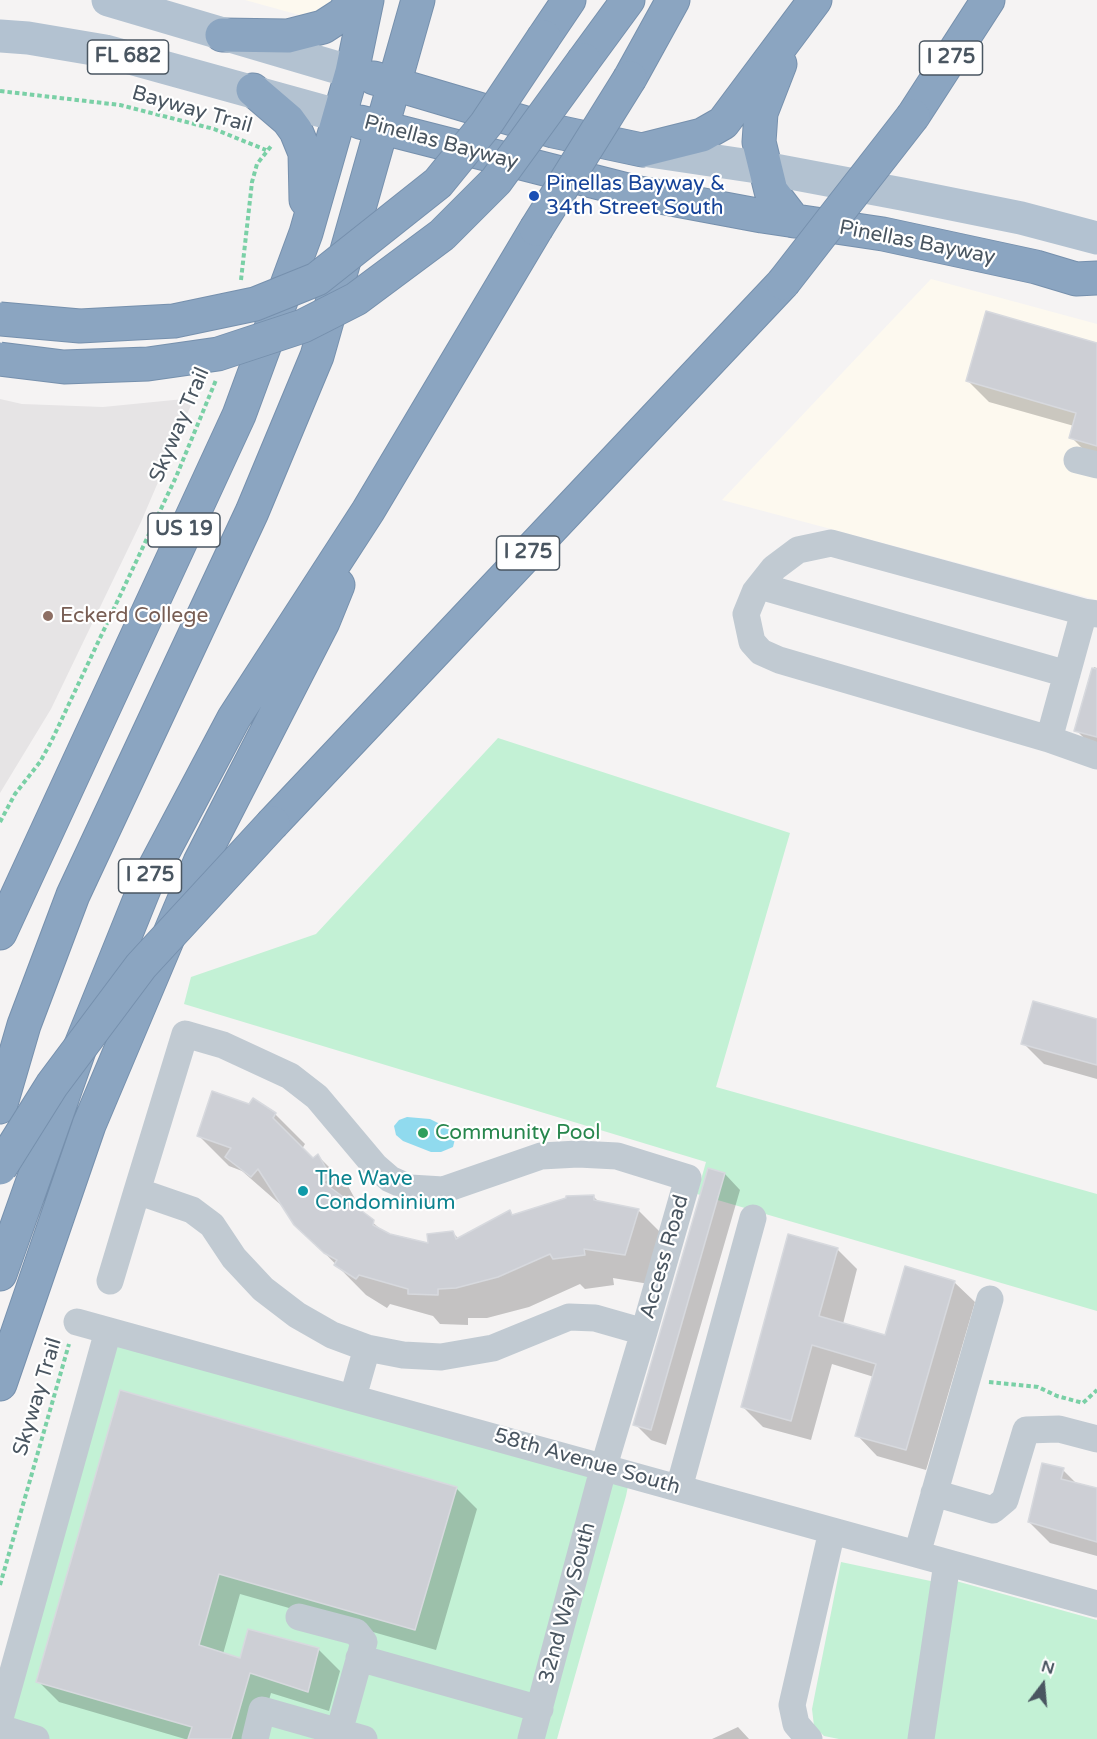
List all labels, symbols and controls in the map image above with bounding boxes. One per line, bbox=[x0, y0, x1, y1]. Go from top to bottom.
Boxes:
road number: FL 682 bbox=[88, 40, 168, 74]
road number: I 275 bbox=[920, 41, 982, 75]
street label: Bayway Trail bbox=[129, 81, 255, 139]
street label: Pinellas Bayway bbox=[361, 110, 521, 176]
place label: Pinellas Bayway & 34th Street South bbox=[546, 171, 725, 221]
marker: Pinellas Bayway & 34th Street South bbox=[527, 189, 541, 203]
street label: Pinellas Bayway bbox=[837, 216, 997, 270]
street label: Skyway Trail bbox=[145, 364, 215, 486]
road number: US 19 bbox=[148, 513, 220, 547]
road number: I 275 bbox=[496, 536, 560, 570]
place label: Eckerd College bbox=[60, 603, 208, 629]
marker: Eckerd College bbox=[41, 609, 55, 623]
road number: I 275 bbox=[118, 859, 182, 893]
place label: Community Pool bbox=[435, 1120, 601, 1146]
marker: Community Pool bbox=[416, 1126, 430, 1140]
place label: The Wave Condominium bbox=[315, 1166, 455, 1216]
marker: The Wave Condominium bbox=[296, 1184, 310, 1198]
street label: Access Road bbox=[635, 1192, 695, 1322]
street label: Skyway Trail bbox=[8, 1335, 68, 1459]
street label: 58th Avenue South bbox=[491, 1423, 683, 1501]
street label: 32nd Way South bbox=[534, 1520, 602, 1686]
north arrow bbox=[1013, 1655, 1073, 1715]
text: N bbox=[1039, 1656, 1057, 1679]

